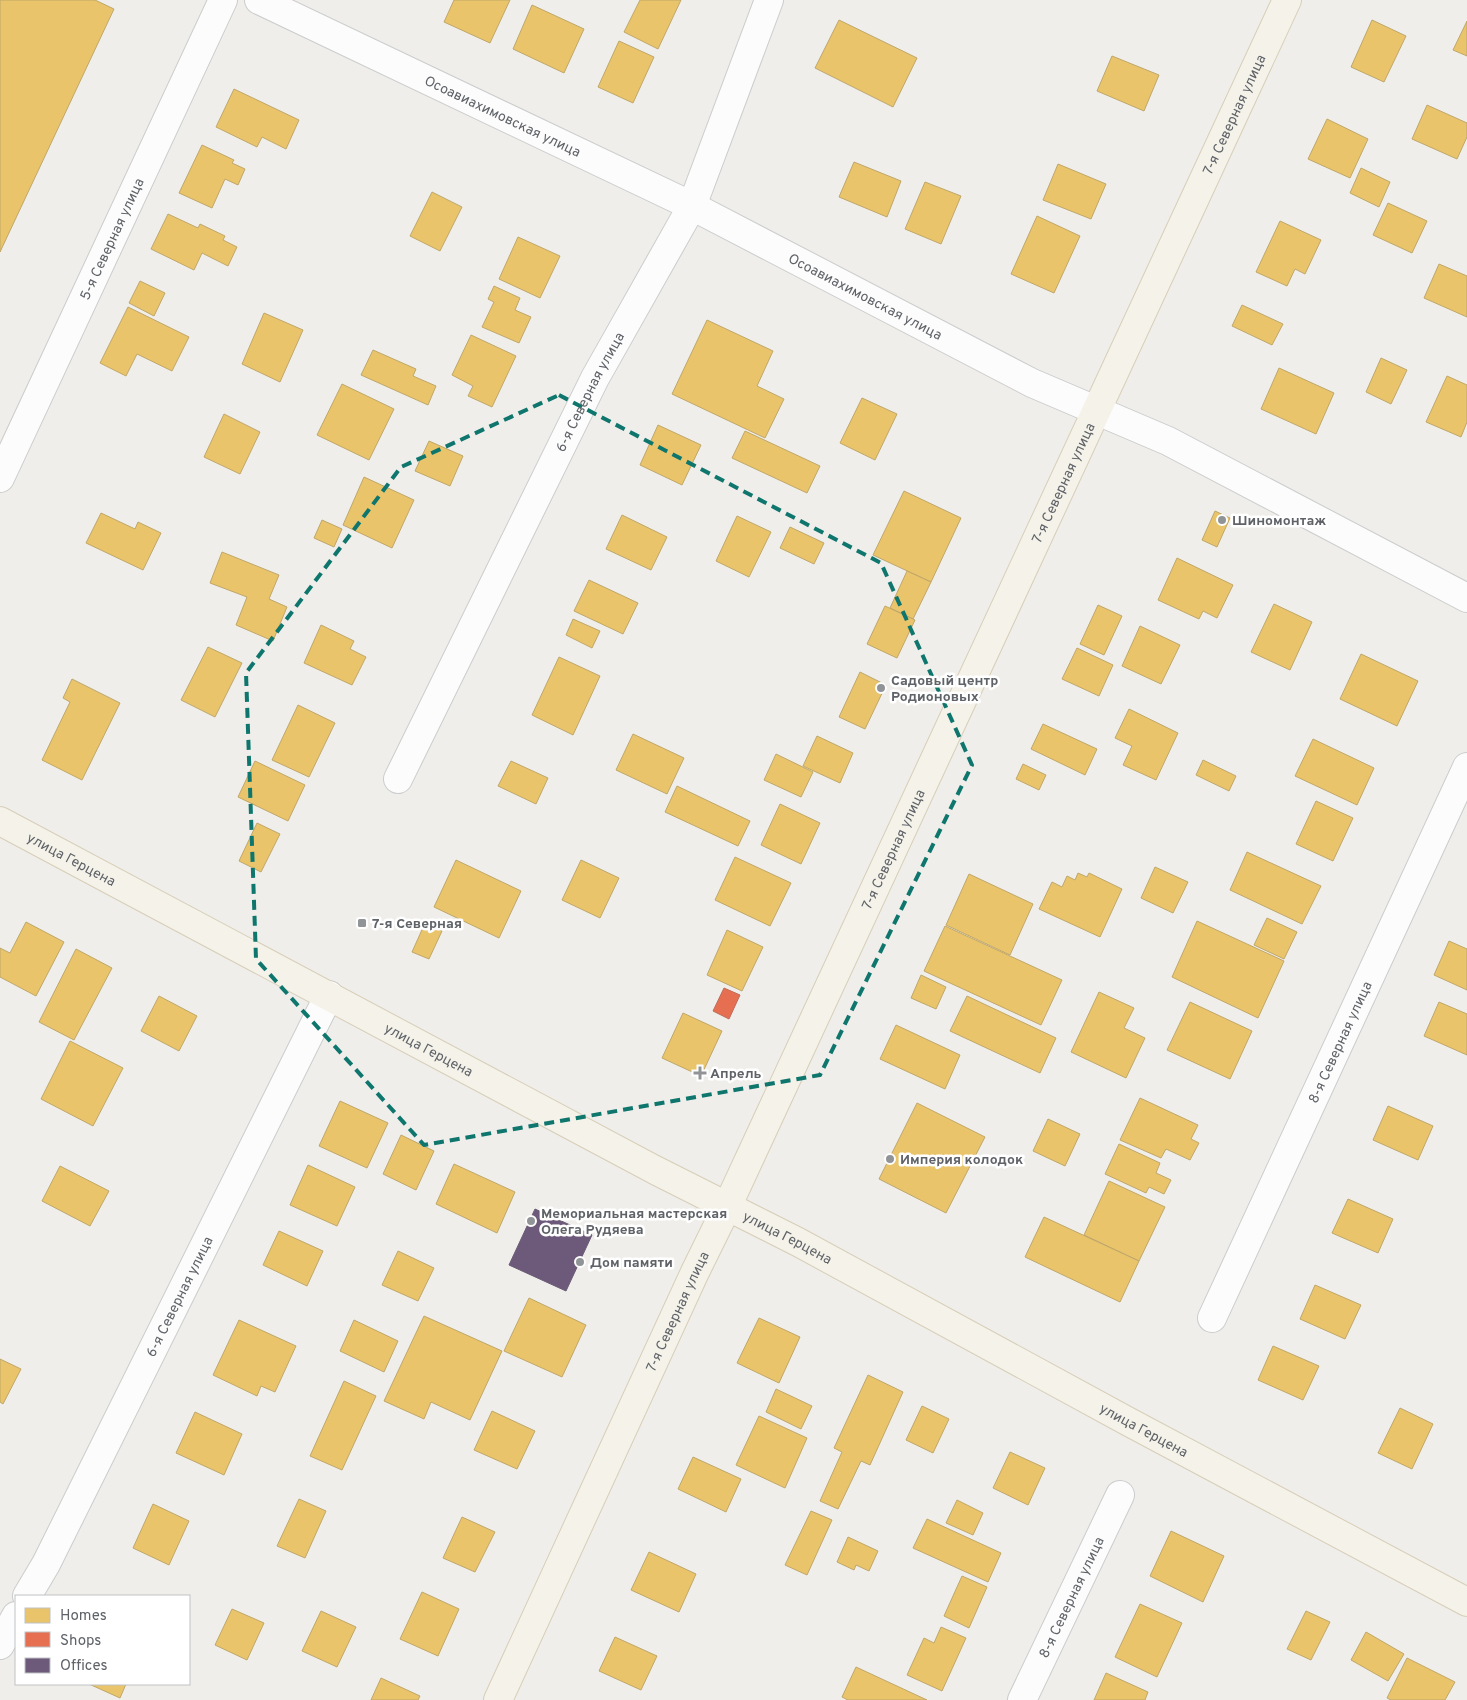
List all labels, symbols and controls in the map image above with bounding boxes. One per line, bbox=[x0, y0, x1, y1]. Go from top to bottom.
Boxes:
street label: 7-я Северная улица bbox=[1200, 52, 1270, 178]
street label: Осоавиахимовская улица bbox=[421, 73, 583, 162]
street label: 5-я Северная улица bbox=[77, 176, 149, 303]
street label: Осоавиахимовская улица bbox=[785, 251, 944, 345]
street label: 6-я Северная улица bbox=[553, 330, 629, 455]
street label: 7-я Северная улица bbox=[1029, 421, 1100, 546]
place label: Шиномонтаж bbox=[1232, 513, 1326, 530]
marker: Шиномонтаж bbox=[1216, 514, 1228, 526]
place label: Садовый центр Родионовых bbox=[891, 673, 998, 706]
marker: Садовый центр Родионовых bbox=[875, 682, 887, 694]
street label: 7-я Северная улица bbox=[859, 787, 930, 913]
street label: улица Герцена bbox=[24, 830, 118, 891]
place label: 7-я Северная bbox=[372, 916, 462, 933]
marker: 7-я Северная bbox=[356, 917, 368, 929]
street label: 8-я Северная улица bbox=[1305, 979, 1377, 1106]
street label: улица Герцена bbox=[381, 1020, 475, 1081]
place label: Апрель bbox=[710, 1066, 762, 1083]
marker: Апрель bbox=[694, 1067, 706, 1079]
place label: Империя колодок bbox=[900, 1152, 1023, 1169]
marker: Империя колодок bbox=[884, 1153, 896, 1165]
place label: Мемориальная мастерская Олега Рудяева bbox=[541, 1206, 727, 1239]
street label: улица Герцена bbox=[740, 1209, 835, 1269]
marker: Мемориальная мастерская Олега Рудяева bbox=[525, 1215, 537, 1227]
street label: 6-я Северная улица bbox=[143, 1234, 217, 1360]
street label: 7-я Северная улица bbox=[643, 1249, 714, 1375]
place label: Дом памяти bbox=[590, 1255, 673, 1272]
marker: Дом памяти bbox=[574, 1256, 586, 1268]
street label: улица Герцена bbox=[1096, 1401, 1191, 1462]
street label: 8-я Северная улица bbox=[1036, 1534, 1109, 1661]
legend bbox=[15, 1595, 190, 1685]
text: Homes bbox=[60, 1607, 107, 1626]
text: Shops bbox=[60, 1632, 101, 1651]
text: Offices bbox=[60, 1657, 107, 1676]

